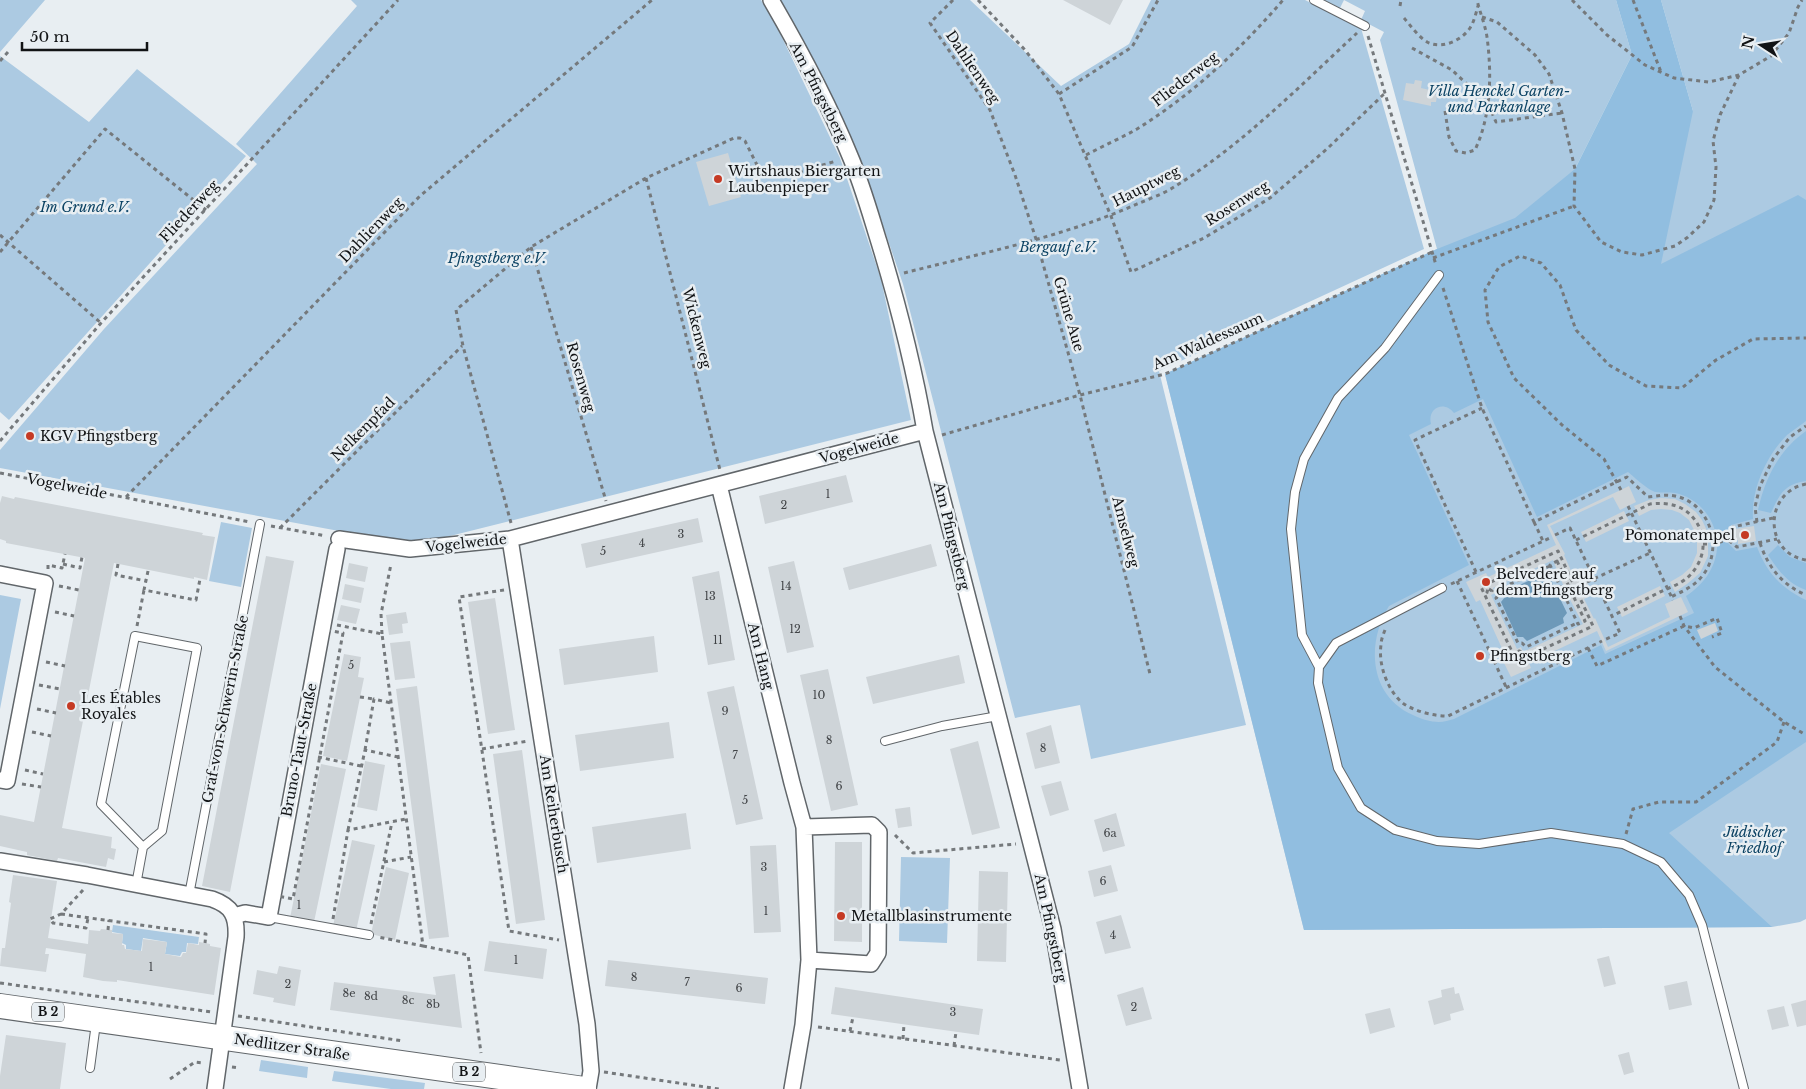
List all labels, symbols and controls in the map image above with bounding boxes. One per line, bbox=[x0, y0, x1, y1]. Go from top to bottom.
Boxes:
scale bar bbox=[22, 20, 148, 52]
north arrow bbox=[1736, 20, 1786, 70]
text: 50 m bbox=[30, 27, 70, 46]
street label: Dahlienweg bbox=[942, 27, 1004, 108]
text: N bbox=[1738, 34, 1758, 51]
street label: Am Pfingstberg bbox=[785, 38, 852, 146]
street label: Fliederweg bbox=[1148, 47, 1222, 110]
park label: Villa Henckel Garten- und Parkanlage bbox=[1428, 82, 1570, 116]
street label: Hauptweg bbox=[1109, 161, 1183, 211]
place label: Wirtshaus Biergarten Laubenpieper bbox=[727, 162, 881, 196]
marker: Wirtshaus Biergarten Laubenpieper bbox=[712, 173, 724, 185]
street label: Fliederweg bbox=[155, 176, 223, 246]
street label: Rosenweg bbox=[1202, 176, 1273, 230]
street label: Dahlienweg bbox=[335, 193, 407, 267]
park label: Im Grund e.V. bbox=[39, 198, 130, 216]
park label: Bergauf e.V. bbox=[1018, 238, 1097, 256]
park label: Pfingstberg e.V. bbox=[447, 249, 547, 267]
street label: Grüne Aue bbox=[1050, 274, 1088, 354]
street label: Wickenweg bbox=[678, 285, 716, 371]
street label: Am Waldessaum bbox=[1149, 309, 1266, 374]
street label: Rosenweg bbox=[562, 340, 600, 415]
street label: Nelkenpfad bbox=[327, 393, 399, 465]
place label: KGV Pfingstberg bbox=[40, 427, 158, 445]
street label: Vogelweide bbox=[816, 429, 901, 468]
marker: KGV Pfingstberg bbox=[24, 430, 36, 442]
street label: Vogelweide bbox=[24, 469, 109, 503]
street label: Am Pfingstberg bbox=[930, 479, 974, 592]
house number: 1 bbox=[826, 487, 831, 501]
street label: Amselweg bbox=[1108, 494, 1144, 570]
house number: 2 bbox=[781, 498, 788, 512]
place label: Pomonatempel bbox=[1625, 526, 1735, 544]
house number: 3 bbox=[678, 527, 685, 541]
marker: Pomonatempel bbox=[1739, 529, 1751, 541]
street label: Vogelweide bbox=[423, 530, 508, 556]
house number: 4 bbox=[639, 536, 645, 550]
house number: 5 bbox=[600, 544, 606, 558]
place label: Belvedere auf dem Pfingstberg bbox=[1496, 565, 1614, 599]
marker: Belvedere auf dem Pfingstberg bbox=[1480, 576, 1492, 588]
house number: 14 bbox=[780, 579, 792, 593]
house number: 13 bbox=[704, 589, 716, 603]
street label: Graf-von-Schwerin-Straße bbox=[198, 613, 252, 805]
street label: Am Hang bbox=[744, 620, 778, 692]
house number: 12 bbox=[789, 622, 801, 636]
house number: 11 bbox=[713, 633, 723, 647]
place label: Pfingstberg bbox=[1490, 647, 1571, 665]
marker: Pfingstberg bbox=[1474, 650, 1486, 662]
house number: 5 bbox=[348, 658, 354, 672]
street label: Bruno-Taut-Straße bbox=[277, 682, 321, 818]
house number: 10 bbox=[813, 688, 826, 702]
place label: Les Étables Royales bbox=[81, 689, 161, 723]
marker: Les Étables Royales bbox=[65, 700, 77, 712]
house number: 9 bbox=[721, 704, 729, 718]
house number: 8 bbox=[826, 733, 832, 747]
house number: 8 bbox=[1040, 741, 1046, 755]
house number: 7 bbox=[732, 748, 738, 762]
street label: Am Reiherbusch bbox=[536, 752, 572, 875]
house number: 6 bbox=[835, 779, 843, 793]
house number: 5 bbox=[742, 793, 748, 807]
park label: Jüdischer Friedhof bbox=[1723, 823, 1785, 857]
house number: 6a bbox=[1103, 826, 1117, 840]
house number: 3 bbox=[761, 860, 768, 874]
street label: Am Pfingstberg bbox=[1031, 871, 1071, 985]
house number: 6 bbox=[1099, 874, 1107, 888]
house number: 1 bbox=[297, 898, 302, 912]
house number: 1 bbox=[764, 904, 769, 918]
place label: Metallblasinstrumente bbox=[851, 907, 1012, 925]
marker: Metallblasinstrumente bbox=[835, 910, 847, 922]
house number: 4 bbox=[1110, 928, 1116, 942]
house number: 1 bbox=[514, 953, 519, 967]
house number: 1 bbox=[149, 960, 154, 974]
house number: 8 bbox=[631, 970, 637, 984]
house number: 7 bbox=[684, 975, 690, 989]
house number: 2 bbox=[285, 977, 292, 991]
house number: 6 bbox=[735, 981, 743, 995]
house number: 8e bbox=[343, 986, 355, 1000]
house number: 8d bbox=[364, 989, 379, 1003]
house number: 8c bbox=[402, 993, 414, 1007]
house number: 8b bbox=[426, 997, 440, 1011]
house number: 2 bbox=[1131, 1000, 1138, 1014]
road number: B 2 bbox=[32, 1002, 64, 1022]
house number: 3 bbox=[950, 1005, 957, 1019]
street label: Nedlitzer Straße bbox=[233, 1030, 351, 1064]
road number: B 2 bbox=[453, 1062, 485, 1082]

